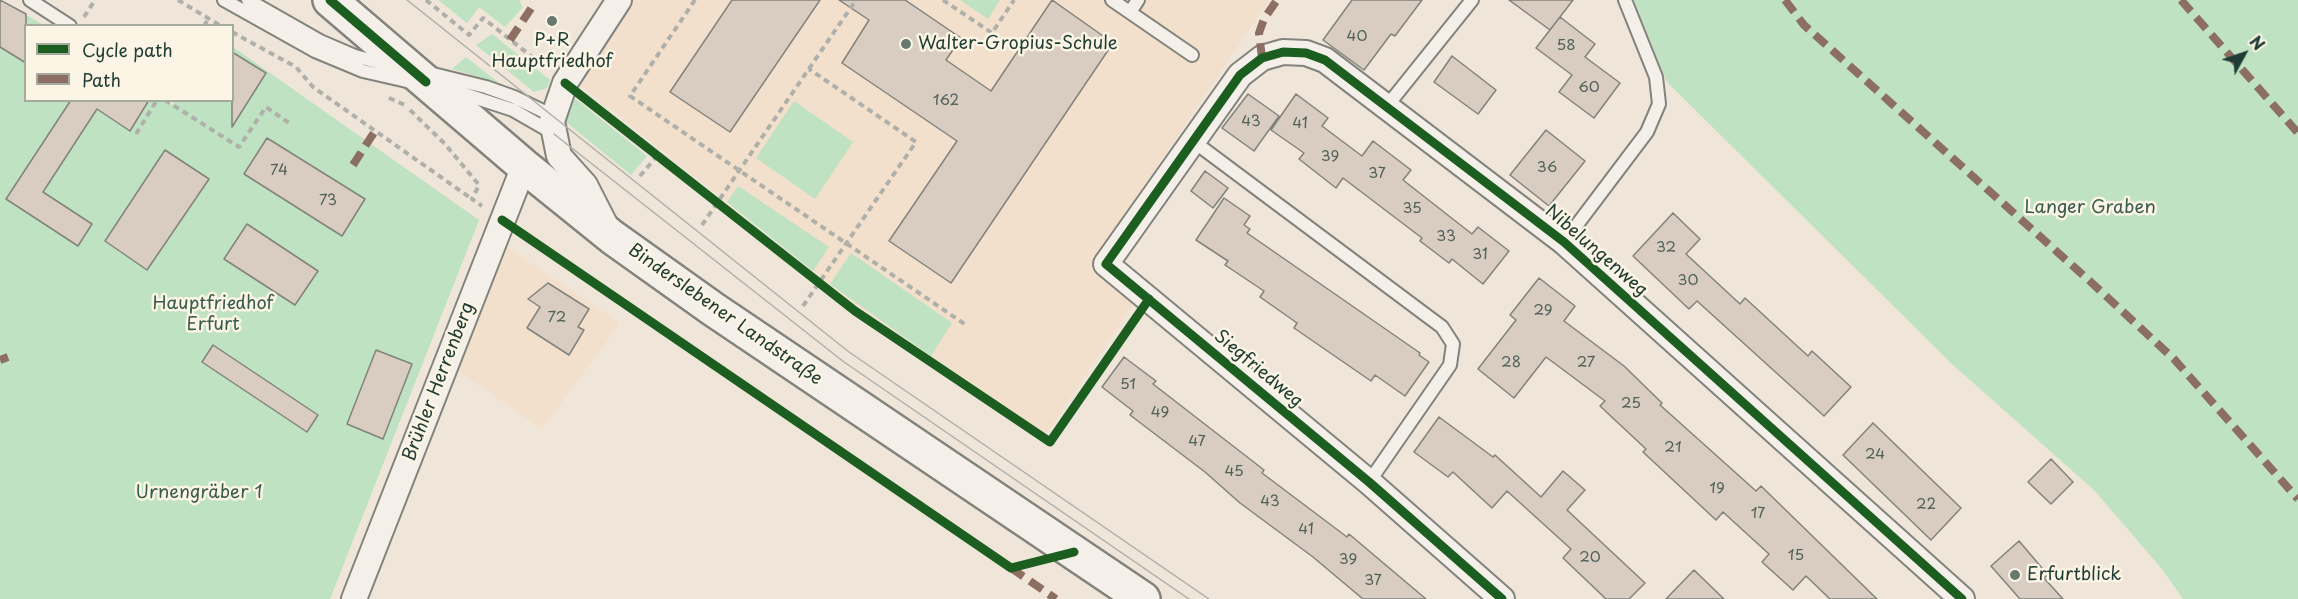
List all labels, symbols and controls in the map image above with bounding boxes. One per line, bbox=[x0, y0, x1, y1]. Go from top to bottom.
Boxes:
marker: P+R Hauptfriedhof bbox=[545, 14, 559, 28]
legend bbox=[24, 24, 234, 102]
north arrow bbox=[2214, 24, 2274, 84]
house number: 40 bbox=[1347, 28, 1367, 46]
place label: P+R Hauptfriedhof bbox=[492, 30, 612, 72]
text: N bbox=[2245, 30, 2271, 55]
place label: Walter-Gropius-Schule bbox=[918, 33, 1117, 55]
text: Cycle path bbox=[82, 36, 173, 63]
marker: Walter-Gropius-Schule bbox=[899, 37, 913, 51]
house number: 58 bbox=[1556, 37, 1576, 55]
text: Path bbox=[82, 66, 121, 93]
house number: 60 bbox=[1578, 79, 1600, 97]
house number: 162 bbox=[933, 92, 959, 110]
house number: 43 bbox=[1241, 113, 1261, 131]
house number: 41 bbox=[1292, 115, 1308, 133]
house number: 39 bbox=[1321, 148, 1339, 166]
house number: 36 bbox=[1537, 159, 1557, 177]
house number: 74 bbox=[270, 162, 288, 180]
house number: 37 bbox=[1368, 165, 1386, 183]
house number: 73 bbox=[319, 192, 337, 210]
park label: Langer Graben bbox=[2024, 197, 2156, 219]
house number: 35 bbox=[1402, 200, 1422, 218]
street label: Nibelungenweg bbox=[1540, 201, 1652, 301]
house number: 33 bbox=[1436, 228, 1456, 246]
house number: 32 bbox=[1656, 239, 1676, 257]
street label: Binderslebener Landstraße bbox=[624, 240, 826, 390]
house number: 31 bbox=[1472, 246, 1488, 264]
house number: 30 bbox=[1678, 272, 1698, 290]
park label: Hauptfriedhof Erfurt bbox=[153, 293, 273, 336]
street label: Brühler Herrenberg bbox=[399, 300, 479, 464]
house number: 29 bbox=[1533, 302, 1553, 320]
house number: 72 bbox=[548, 309, 566, 327]
street label: Siegfriedweg bbox=[1209, 326, 1307, 412]
house number: 28 bbox=[1501, 354, 1521, 372]
house number: 27 bbox=[1577, 354, 1595, 372]
house number: 51 bbox=[1120, 376, 1136, 394]
house number: 25 bbox=[1621, 395, 1641, 413]
house number: 49 bbox=[1151, 404, 1169, 422]
house number: 47 bbox=[1188, 433, 1206, 451]
house number: 21 bbox=[1664, 439, 1682, 457]
house number: 24 bbox=[1865, 446, 1885, 464]
house number: 45 bbox=[1224, 463, 1244, 481]
house number: 19 bbox=[1709, 480, 1725, 498]
park label: Urnengräber 1 bbox=[136, 482, 262, 504]
house number: 43 bbox=[1260, 493, 1280, 511]
house number: 22 bbox=[1916, 496, 1936, 514]
house number: 17 bbox=[1751, 505, 1765, 523]
house number: 41 bbox=[1298, 521, 1314, 539]
house number: 15 bbox=[1788, 547, 1804, 565]
house number: 20 bbox=[1579, 549, 1601, 567]
house number: 39 bbox=[1339, 551, 1357, 569]
place label: Erfurtblick bbox=[2027, 564, 2121, 586]
marker: Erfurtblick bbox=[2008, 568, 2022, 582]
house number: 37 bbox=[1364, 572, 1382, 590]

